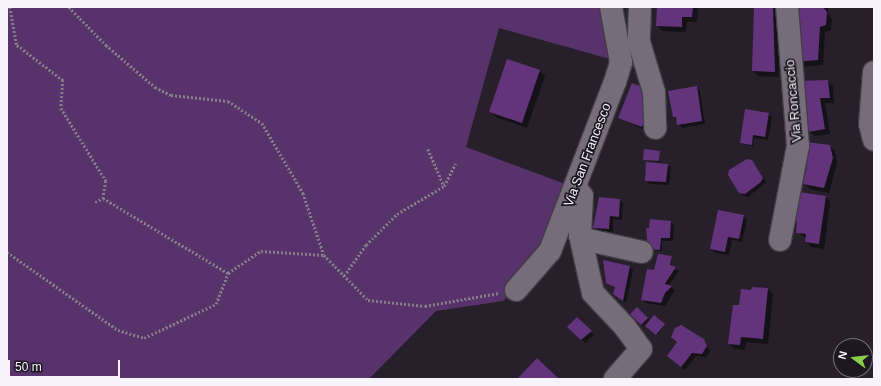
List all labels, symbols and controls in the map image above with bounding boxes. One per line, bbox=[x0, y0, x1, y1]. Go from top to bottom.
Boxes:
street label: Via Roncaccio bbox=[783, 59, 805, 143]
street label: Via San Francesco bbox=[561, 101, 615, 209]
north arrow bbox=[833, 338, 873, 378]
text: N bbox=[836, 350, 849, 361]
scale bar bbox=[10, 352, 122, 378]
text: 50 m bbox=[15, 360, 42, 374]

